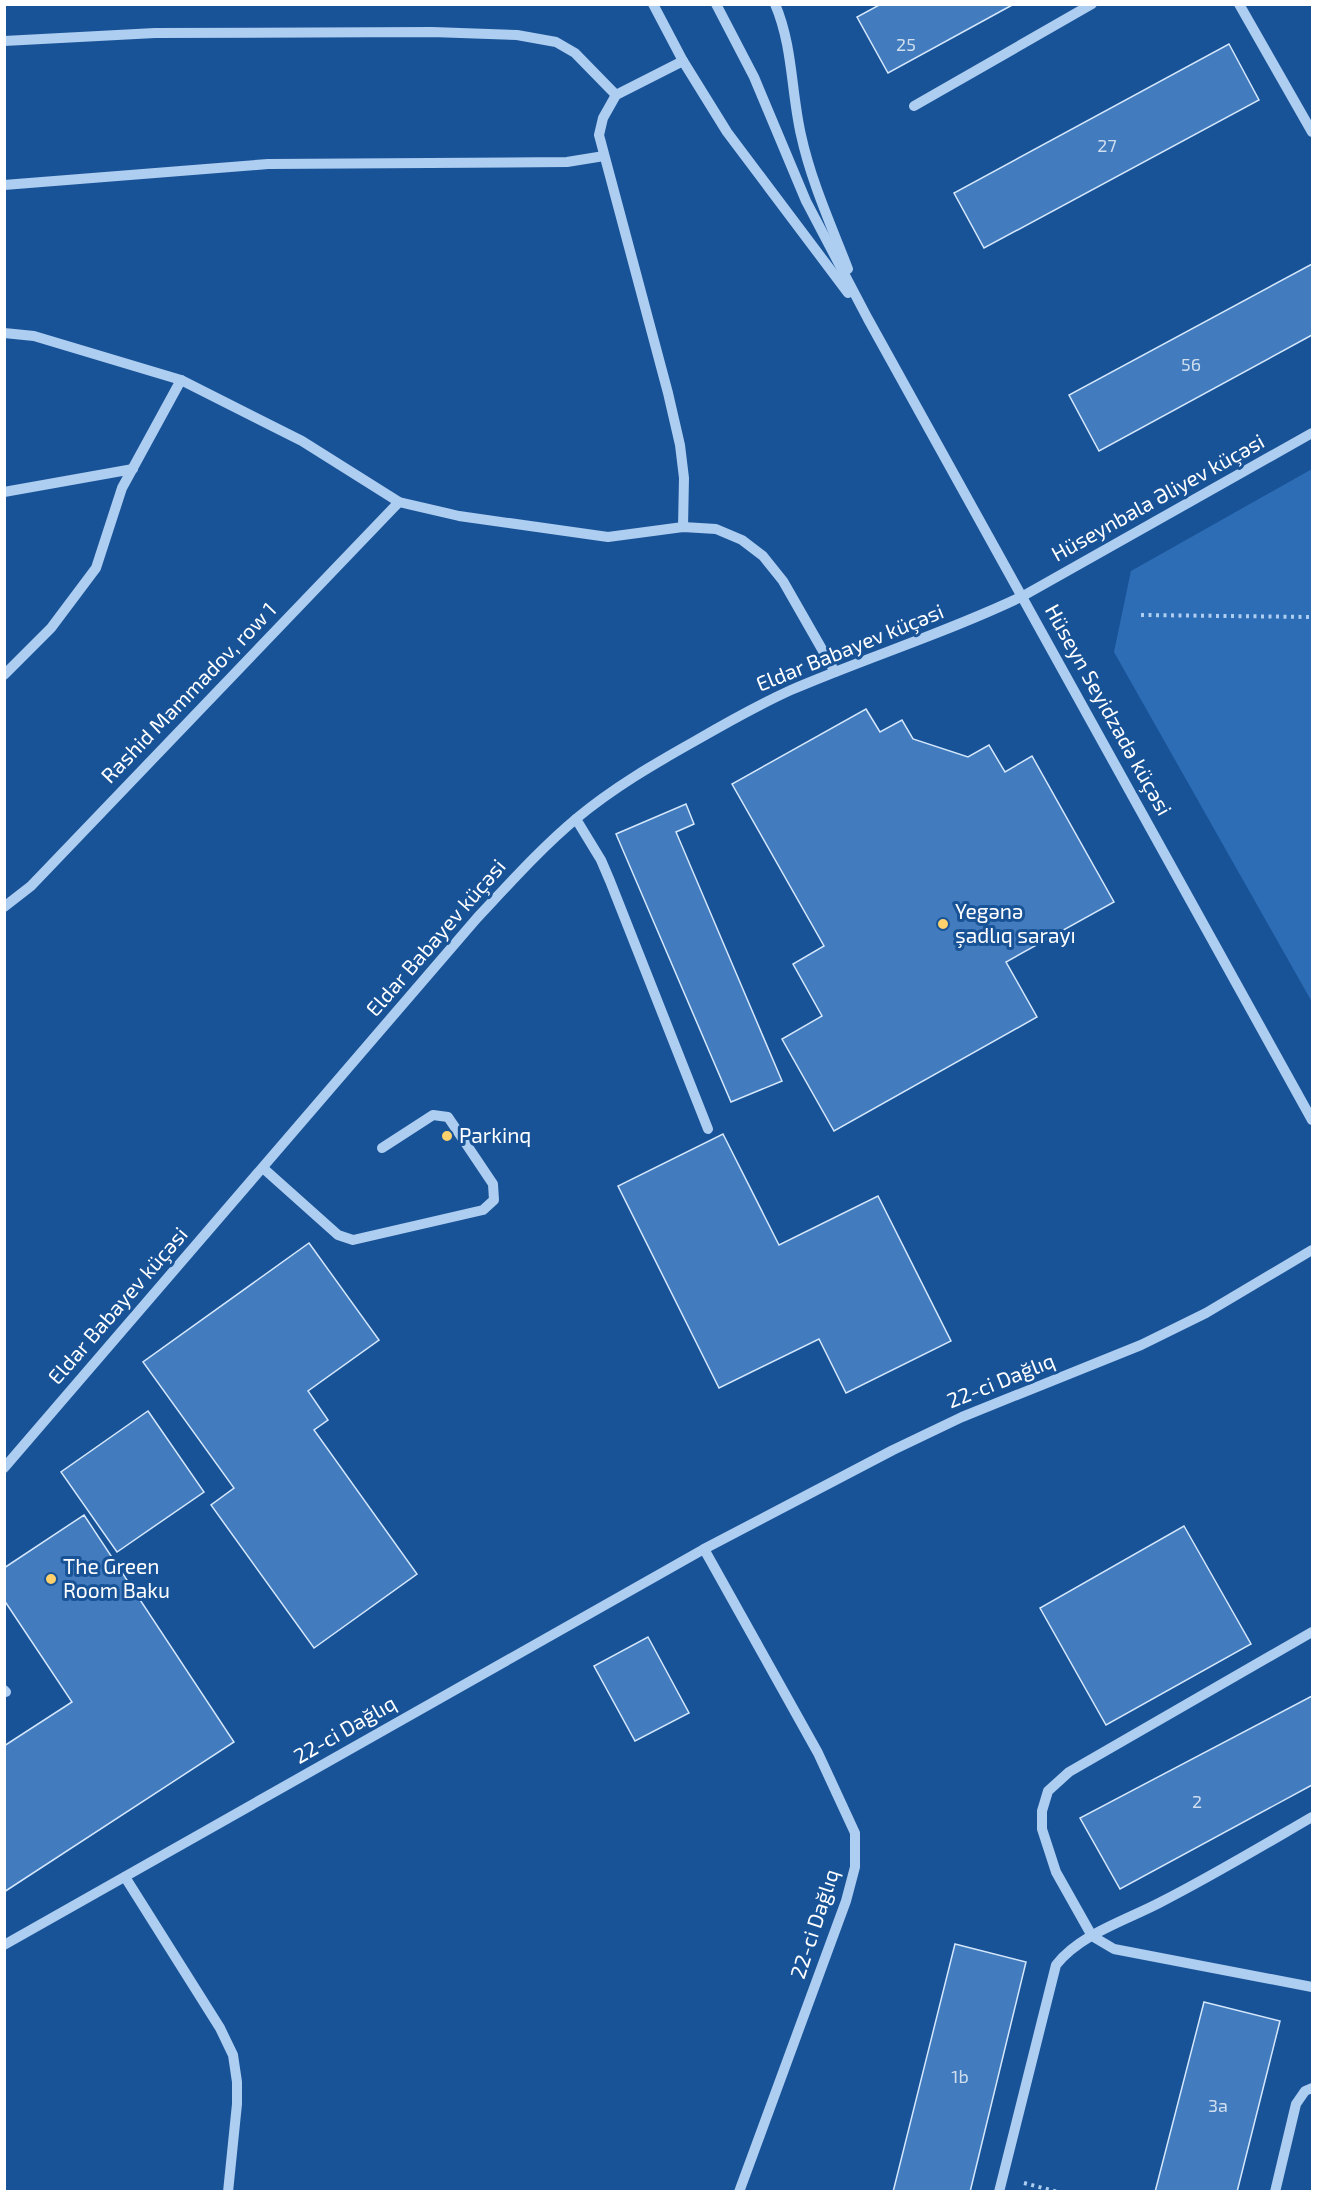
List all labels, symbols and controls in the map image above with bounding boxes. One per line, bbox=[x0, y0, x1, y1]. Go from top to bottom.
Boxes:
house number: 25 bbox=[896, 33, 916, 55]
house number: 27 bbox=[1097, 134, 1117, 156]
house number: 56 bbox=[1181, 353, 1201, 375]
street label: Hüseynbala Əliyev küçəsi bbox=[1046, 428, 1269, 567]
street label: Rashid Mammadov, row 1 bbox=[95, 596, 281, 787]
street label: Eldar Babayev küçəsi bbox=[752, 598, 948, 697]
street label: Hüseyn Seyidzadə küçəsi bbox=[1039, 599, 1178, 820]
street label: Eldar Babayev küçəsi bbox=[360, 853, 511, 1022]
place label: Yegənə şadlıq sarayı bbox=[955, 898, 1076, 949]
marker: Yegənə şadlıq sarayı bbox=[936, 917, 950, 931]
place label: Parkinq bbox=[459, 1122, 531, 1147]
marker: Parkinq bbox=[440, 1129, 454, 1143]
street label: Eldar Babayev küçəsi bbox=[42, 1221, 193, 1390]
street label: 22-ci Dağlıq bbox=[943, 1347, 1058, 1413]
place label: The Green Room Baku bbox=[63, 1553, 170, 1602]
marker: The Green Room Baku bbox=[44, 1572, 58, 1586]
street label: 22-ci Dağlıq bbox=[289, 1689, 400, 1768]
house number: 2 bbox=[1192, 1790, 1202, 1812]
street label: 22-ci Dağlıq bbox=[784, 1866, 843, 1982]
house number: 1b bbox=[951, 2065, 969, 2087]
house number: 3a bbox=[1208, 2094, 1228, 2116]

